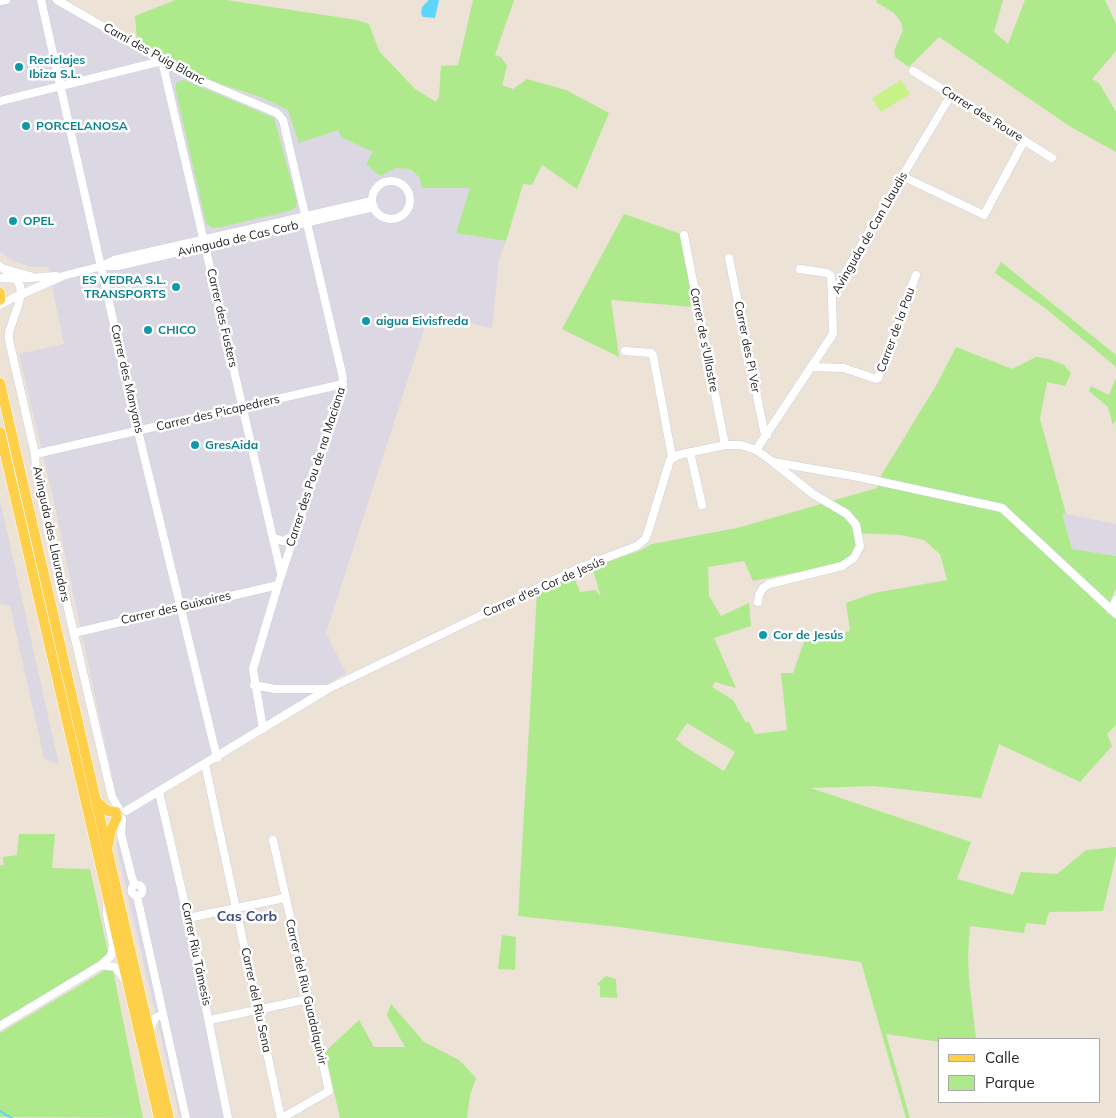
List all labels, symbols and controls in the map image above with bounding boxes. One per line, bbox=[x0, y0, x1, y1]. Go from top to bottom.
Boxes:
street label: Camí des Puig Blanc bbox=[101, 20, 207, 88]
place label: Reciclajes Ibiza S.L. bbox=[29, 53, 85, 81]
marker: Reciclajes Ibiza S.L. bbox=[13, 61, 25, 73]
street label: Carrer des Roure bbox=[939, 83, 1025, 145]
place label: PORCELANOSA bbox=[36, 119, 128, 133]
marker: PORCELANOSA bbox=[20, 120, 32, 132]
street label: Avinguda de Can Llaudis bbox=[829, 170, 911, 296]
place label: OPEL bbox=[23, 214, 54, 228]
marker: OPEL bbox=[7, 215, 19, 227]
street label: Avinguda de Cas Corb bbox=[176, 218, 300, 260]
street label: Carrer des Fusters bbox=[204, 267, 240, 369]
place label: ES VEDRA S.L. TRANSPORTS bbox=[82, 273, 166, 301]
marker: ES VEDRA S.L. TRANSPORTS bbox=[170, 281, 182, 293]
street label: Carrer de la Pau bbox=[874, 285, 918, 375]
street label: Carrer de s'Ullastre bbox=[687, 287, 721, 393]
street label: Carrer des Pi Ver bbox=[731, 300, 763, 394]
place label: aigua Eivisfreda bbox=[376, 314, 468, 328]
marker: aigua Eivisfreda bbox=[360, 315, 372, 327]
street label: Carrer des Manyans bbox=[107, 323, 147, 435]
place label: CHICO bbox=[158, 323, 196, 337]
marker: CHICO bbox=[142, 324, 154, 336]
street label: Carrer des Pou de na Maciana bbox=[283, 385, 349, 549]
street label: Carrer des Picapedrers bbox=[155, 392, 281, 434]
place label: GresAida bbox=[205, 438, 258, 452]
marker: GresAida bbox=[189, 439, 201, 451]
street label: Avinguda des Llauradors bbox=[30, 465, 72, 603]
street label: Carrer d'es Cor de Jesús bbox=[481, 554, 607, 620]
street label: Carrer des Guixaires bbox=[120, 588, 232, 628]
place label: Cor de Jesús bbox=[773, 628, 843, 642]
marker: Cor de Jesús bbox=[757, 629, 769, 641]
street label: Carrer Riu Támesis bbox=[178, 901, 214, 1007]
district label: Cas Corb bbox=[217, 909, 277, 925]
street label: Carrer del Riu Guadalquivir bbox=[282, 918, 330, 1066]
street label: Carrer del Riu Sena bbox=[238, 946, 274, 1054]
legend bbox=[938, 1038, 1101, 1103]
text: Calle bbox=[985, 1048, 1019, 1067]
text: Parque bbox=[985, 1073, 1035, 1092]

